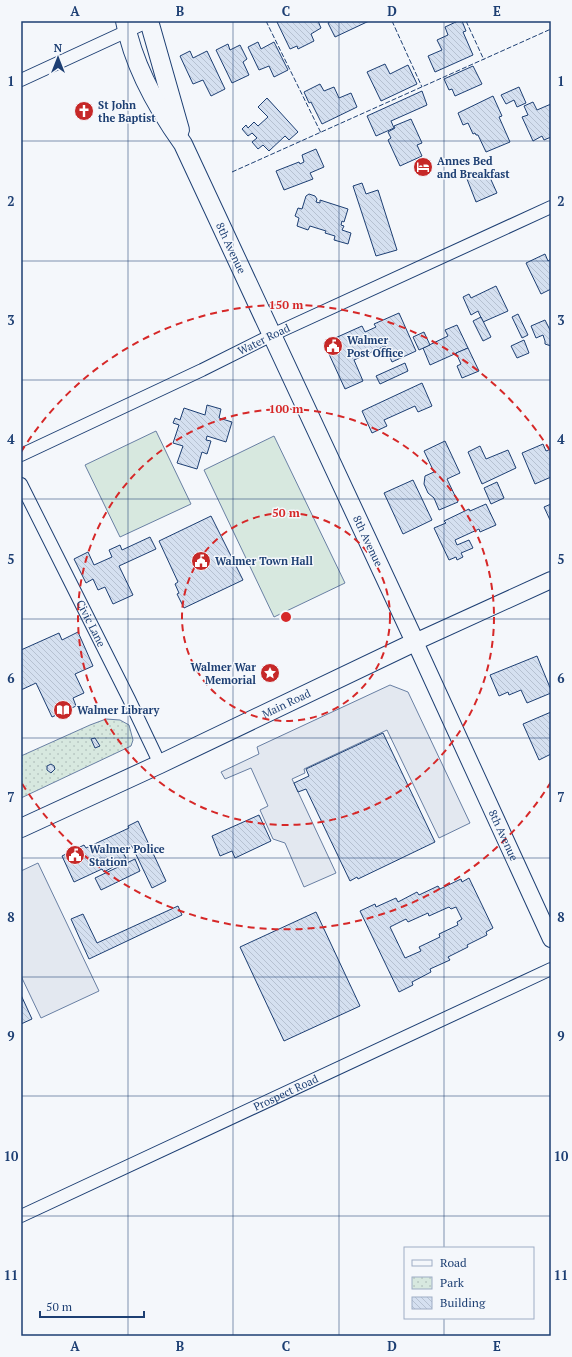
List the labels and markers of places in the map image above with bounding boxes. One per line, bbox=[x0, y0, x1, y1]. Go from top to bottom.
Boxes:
place label: St John the Baptist bbox=[98, 98, 156, 125]
church icon: St John the Baptist bbox=[73, 100, 95, 122]
place label: Annes Bed and Breakfast bbox=[437, 154, 510, 181]
hotel icon: Annes Bed and Breakfast bbox=[412, 156, 434, 178]
place label: Walmer Post Office bbox=[347, 333, 403, 360]
public building icon: Walmer Post Office bbox=[322, 335, 344, 357]
public building icon: Walmer Town Hall bbox=[190, 550, 212, 572]
place label: Walmer Town Hall bbox=[215, 554, 313, 568]
centre of rings bbox=[279, 610, 293, 624]
place label: Walmer War Memorial bbox=[190, 660, 256, 687]
place icon: Walmer War Memorial bbox=[259, 662, 281, 684]
library icon: Walmer Library bbox=[52, 699, 74, 721]
place label: Walmer Library bbox=[77, 703, 159, 717]
place label: Walmer Police Station bbox=[89, 842, 165, 869]
public building icon: Walmer Police Station bbox=[64, 844, 86, 866]

